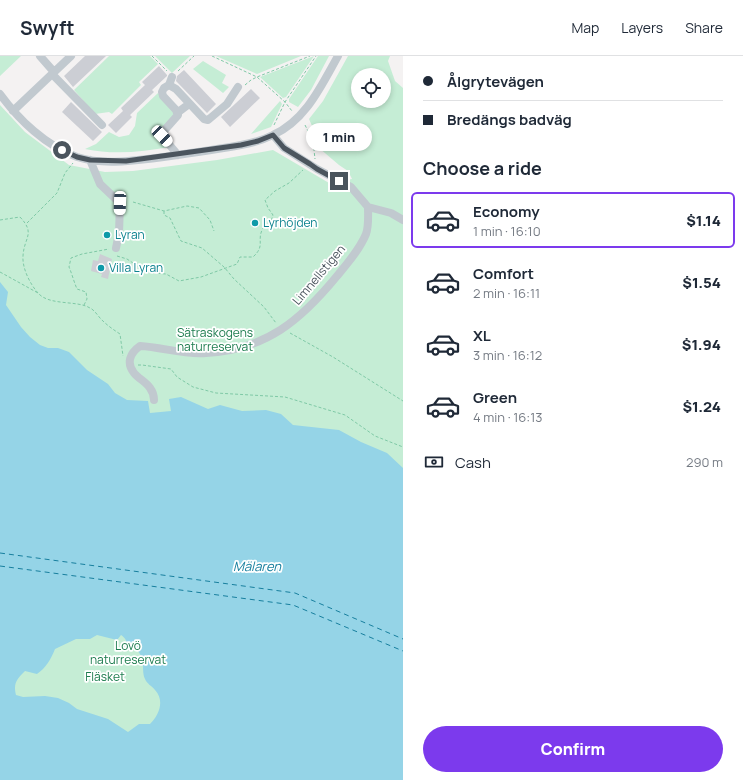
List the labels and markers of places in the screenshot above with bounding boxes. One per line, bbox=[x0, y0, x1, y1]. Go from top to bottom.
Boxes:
place label: Lyrhöjden bbox=[263, 214, 318, 231]
marker: Lyrhöjden bbox=[250, 218, 260, 228]
place label: Lyran bbox=[115, 226, 145, 243]
marker: Lyran bbox=[102, 230, 112, 240]
place label: Villa Lyran bbox=[109, 259, 163, 276]
marker: Villa Lyran bbox=[96, 263, 106, 273]

